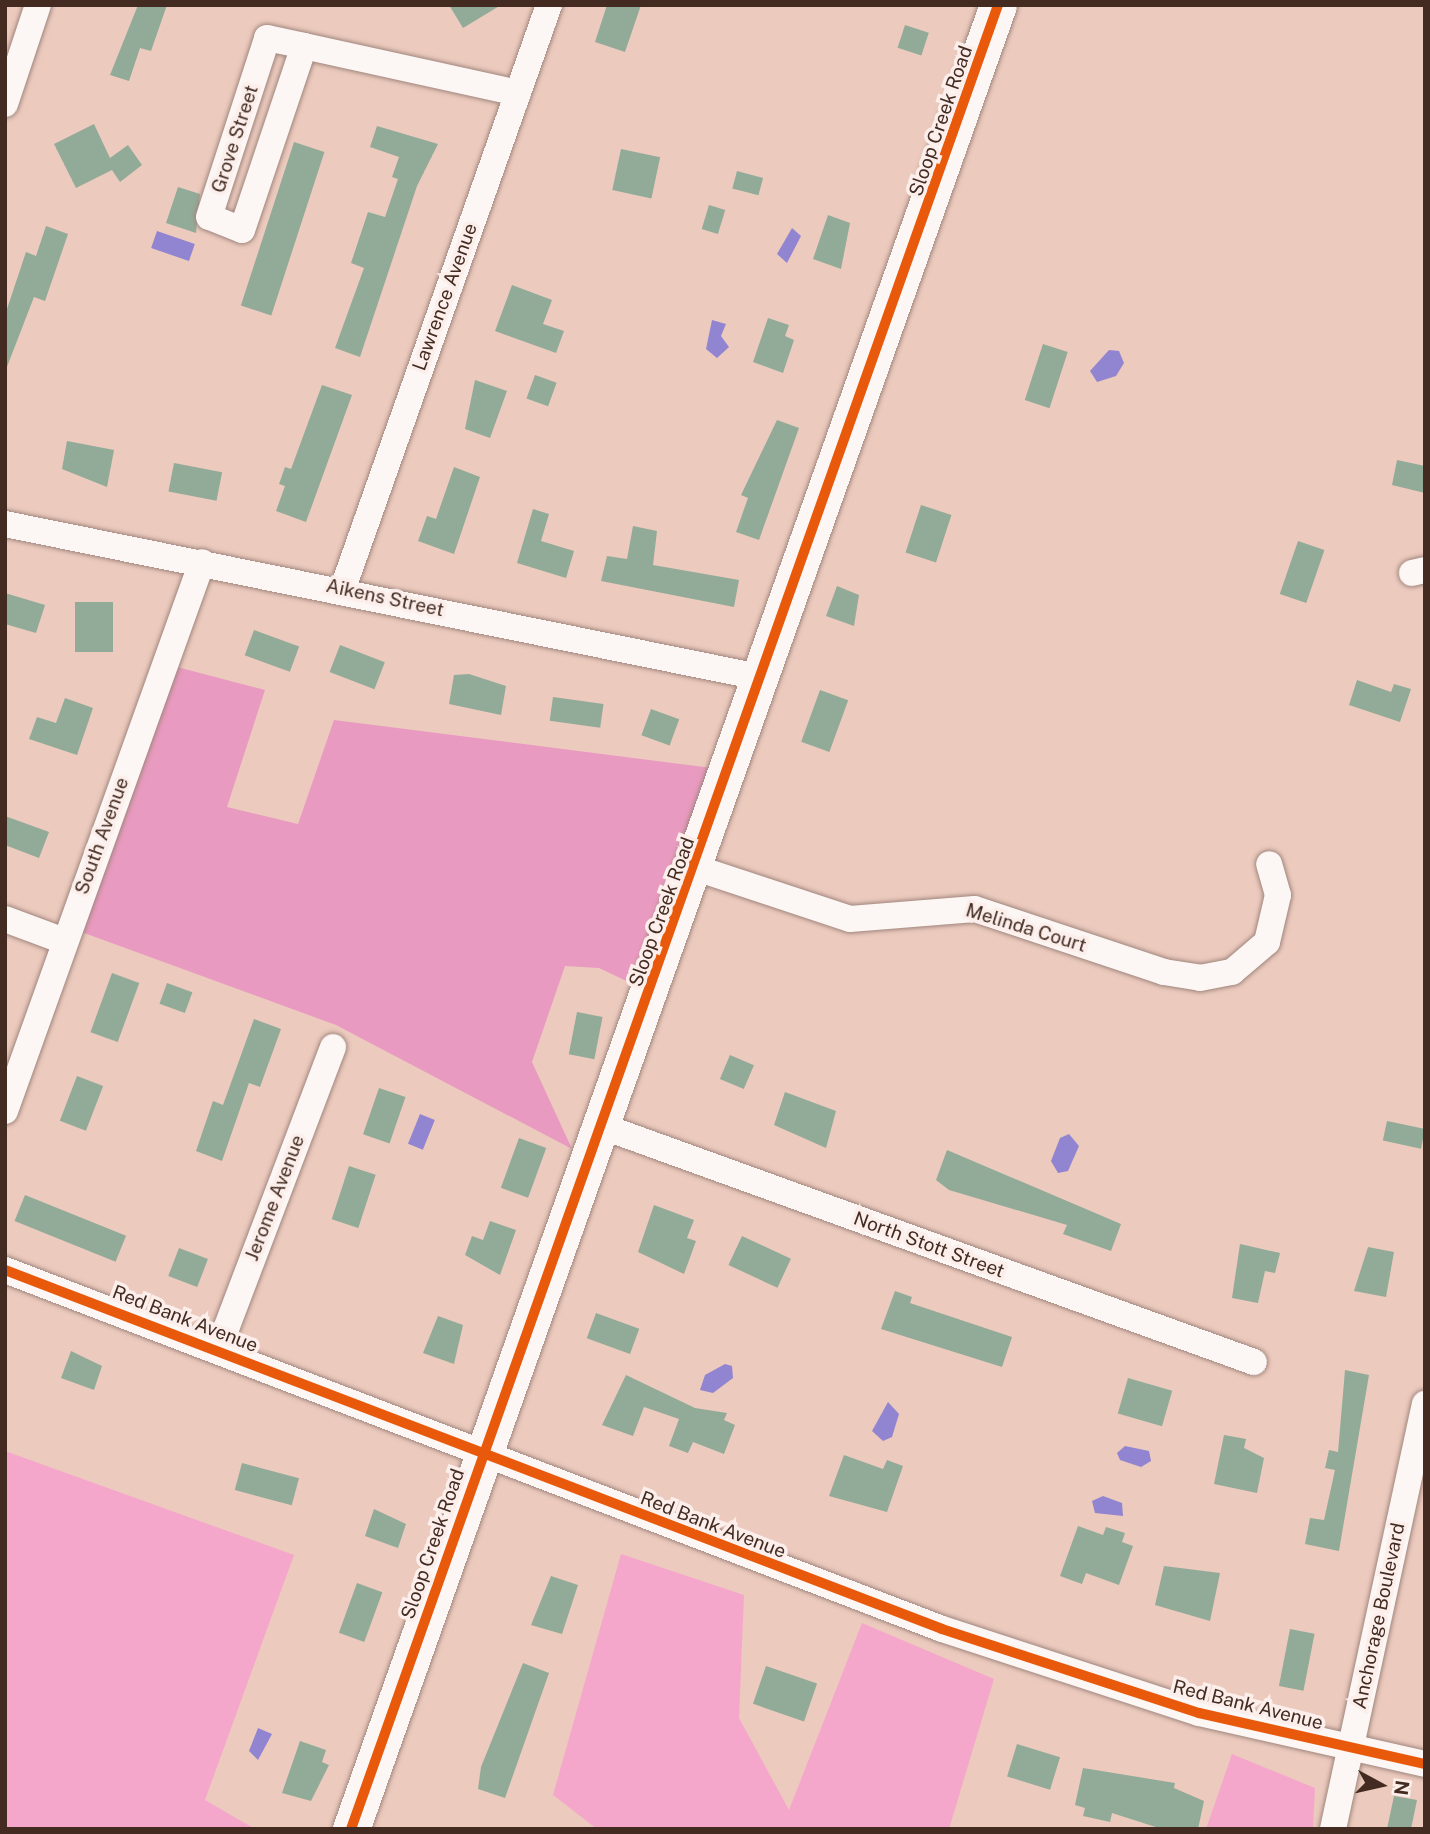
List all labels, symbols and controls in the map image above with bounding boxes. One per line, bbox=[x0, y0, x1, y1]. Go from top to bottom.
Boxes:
street label: Sloop Creek Road bbox=[905, 43, 977, 199]
street label: Grove Street bbox=[207, 82, 263, 196]
street label: Lawrence Avenue bbox=[408, 220, 482, 374]
street label: Aikens Street bbox=[324, 574, 446, 622]
street label: South Avenue bbox=[70, 774, 134, 898]
street label: Sloop Creek Road bbox=[624, 834, 700, 990]
street label: Melinda Court bbox=[963, 899, 1089, 957]
street label: Jerome Avenue bbox=[240, 1132, 310, 1264]
street label: North Stott Street bbox=[850, 1207, 1008, 1283]
street label: Red Bank Avenue bbox=[109, 1281, 261, 1357]
street label: Sloop Creek Road bbox=[397, 1466, 469, 1622]
street label: Red Bank Avenue bbox=[637, 1487, 789, 1563]
street label: Anchorage Boulevard bbox=[1348, 1521, 1410, 1711]
street label: Red Bank Avenue bbox=[1171, 1675, 1325, 1735]
north arrow bbox=[1346, 1750, 1416, 1820]
text: N bbox=[1390, 1779, 1414, 1797]

